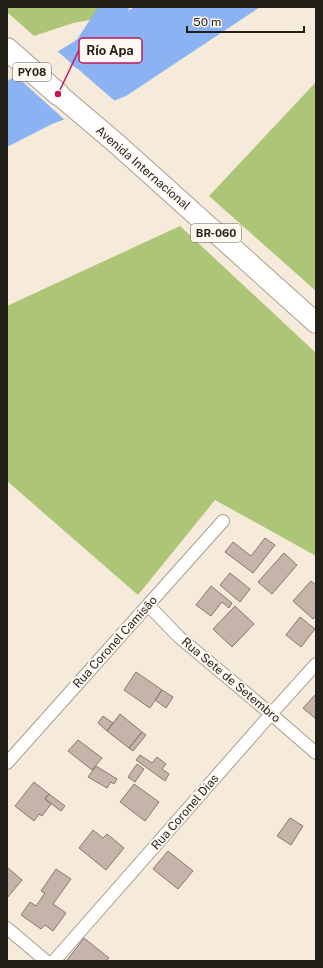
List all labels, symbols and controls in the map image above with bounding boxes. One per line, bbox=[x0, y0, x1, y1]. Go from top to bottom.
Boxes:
scale bar bbox=[187, 8, 304, 34]
text: 50 m bbox=[193, 15, 221, 29]
callout: Río Apa bbox=[79, 38, 142, 63]
text: Río Apa bbox=[86, 43, 134, 58]
road number: PY08 bbox=[13, 63, 51, 81]
street label: Avenida Internacional bbox=[93, 123, 193, 213]
road number: BR-060 bbox=[191, 224, 241, 242]
street label: Rua Coronel Camisão bbox=[70, 593, 160, 691]
street label: Rua Sete de Setembro bbox=[179, 635, 283, 726]
street label: Rua Coronel Dias bbox=[148, 771, 222, 853]

